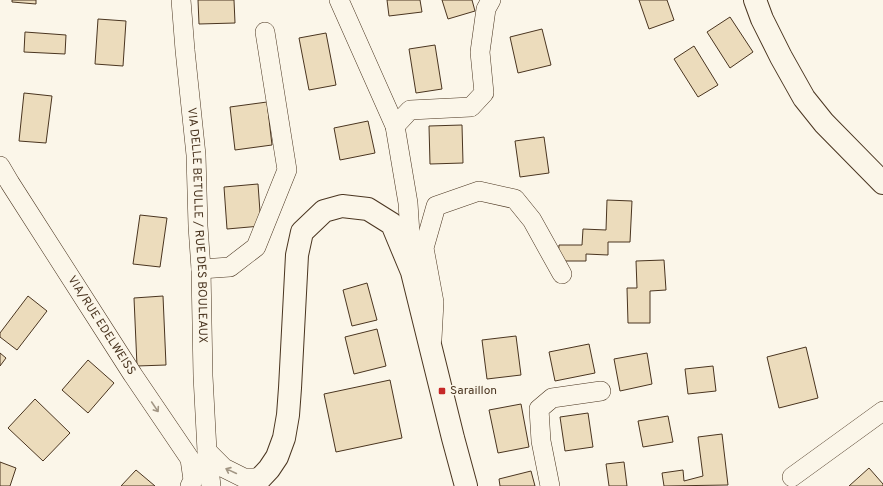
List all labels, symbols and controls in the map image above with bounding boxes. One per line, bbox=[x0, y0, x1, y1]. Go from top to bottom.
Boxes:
street label: VIA DELLE BETULLE / RUE DES BOULEAUX bbox=[183, 107, 210, 343]
street label: VIA/RUE EDELWEISS bbox=[64, 273, 139, 378]
place label: Saraillon bbox=[450, 383, 497, 399]
marker: Saraillon bbox=[437, 386, 447, 396]
one-way arrow bbox=[151, 401, 159, 412]
one-way arrow bbox=[225, 467, 237, 475]

